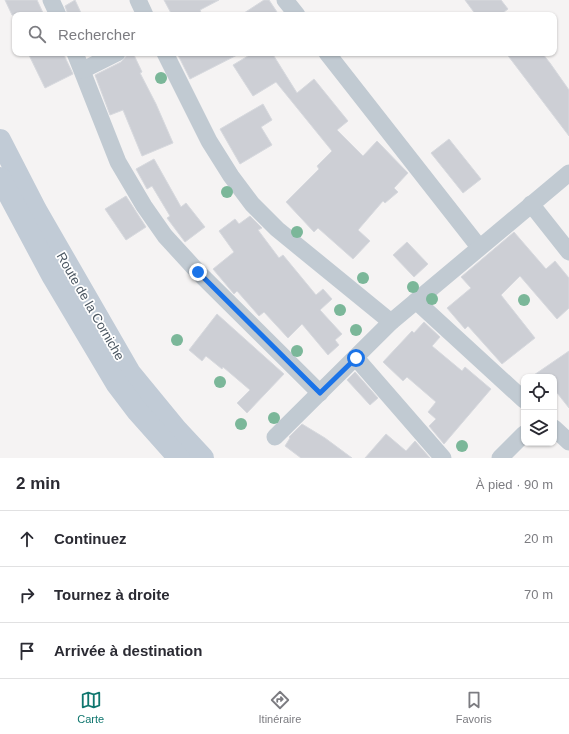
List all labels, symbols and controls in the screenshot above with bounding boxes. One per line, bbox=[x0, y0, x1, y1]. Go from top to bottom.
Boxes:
search box bbox=[12, 12, 557, 56]
icon: search bbox=[26, 23, 48, 45]
text: Rechercher bbox=[58, 26, 136, 43]
street label: Route de la Corniche bbox=[54, 250, 128, 363]
route end bbox=[189, 263, 207, 281]
route start bbox=[347, 349, 365, 367]
map controls bbox=[521, 374, 557, 446]
button: locate bbox=[521, 374, 557, 410]
button: layers bbox=[521, 410, 557, 446]
text: 2 min bbox=[16, 474, 60, 493]
text: À pied · 90 m bbox=[476, 477, 553, 492]
icon: ahead bbox=[16, 528, 38, 550]
text: Continuez bbox=[54, 530, 127, 547]
text: 20 m bbox=[524, 531, 553, 546]
icon: right bbox=[16, 584, 38, 606]
text: Tournez à droite bbox=[54, 586, 170, 603]
text: 70 m bbox=[524, 587, 553, 602]
icon: arrive bbox=[16, 640, 38, 662]
text: Arrivée à destination bbox=[54, 642, 202, 659]
tab: Carte bbox=[77, 689, 104, 725]
tab: Itinéraire bbox=[259, 689, 301, 725]
tab: Favoris bbox=[456, 689, 492, 725]

